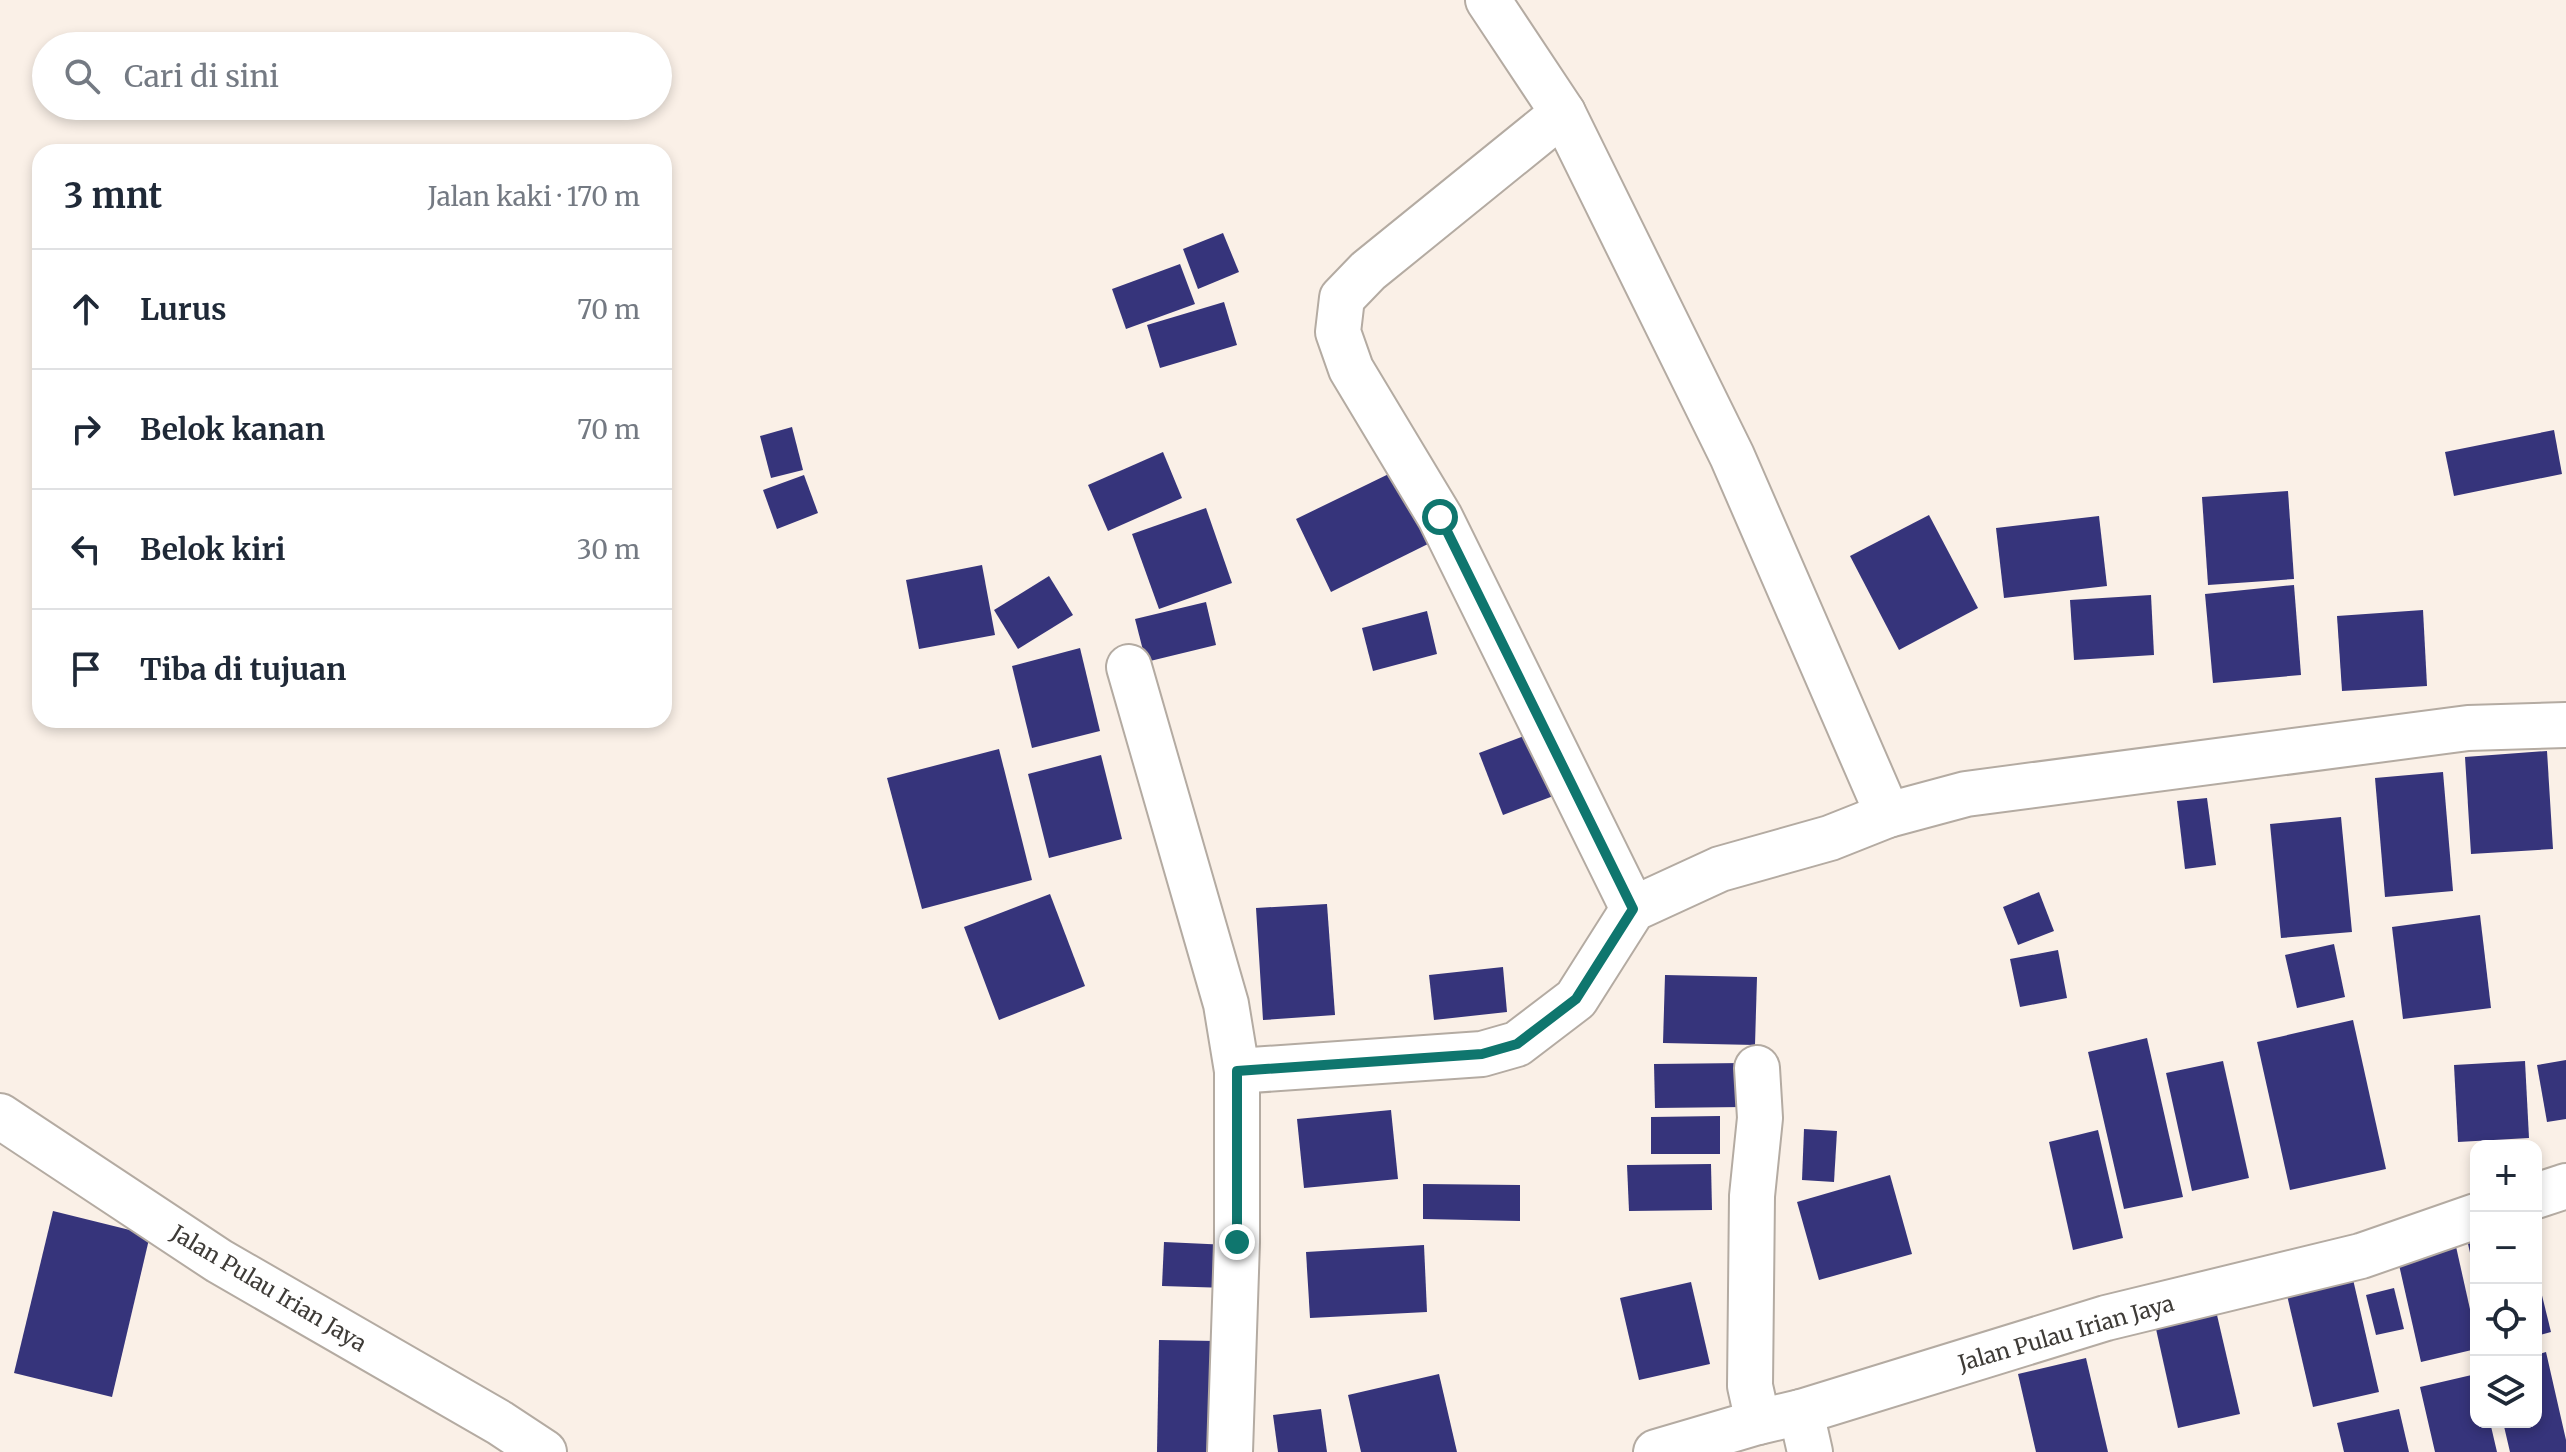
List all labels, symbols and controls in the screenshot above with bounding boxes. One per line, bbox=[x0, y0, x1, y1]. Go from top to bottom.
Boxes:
search box bbox=[32, 32, 672, 120]
icon: search bbox=[60, 54, 104, 98]
text: Cari di sini bbox=[124, 57, 279, 95]
text: 3 mnt bbox=[64, 175, 162, 217]
text: Jalan kaki · 170 m bbox=[428, 180, 640, 213]
icon: ahead bbox=[64, 287, 108, 331]
text: Lurus bbox=[140, 290, 227, 328]
text: 70 m bbox=[577, 293, 640, 326]
icon: right bbox=[64, 407, 108, 451]
text: Belok kanan bbox=[140, 410, 325, 448]
text: 70 m bbox=[577, 413, 640, 446]
route start bbox=[1422, 499, 1458, 535]
icon: left bbox=[64, 527, 108, 571]
text: Belok kiri bbox=[140, 530, 286, 568]
text: 30 m bbox=[577, 533, 640, 566]
icon: arrive bbox=[64, 647, 108, 691]
text: Tiba di tujuan bbox=[140, 650, 346, 688]
map controls bbox=[2470, 1140, 2542, 1428]
button: + bbox=[2470, 1140, 2542, 1212]
button: − bbox=[2470, 1212, 2542, 1284]
street label: Jalan Pulau Irian Jaya bbox=[165, 1218, 372, 1358]
route end bbox=[1219, 1224, 1255, 1260]
button: locate bbox=[2470, 1284, 2542, 1356]
street label: Jalan Pulau Irian Jaya bbox=[1954, 1289, 2177, 1377]
button: layers bbox=[2470, 1356, 2542, 1428]

